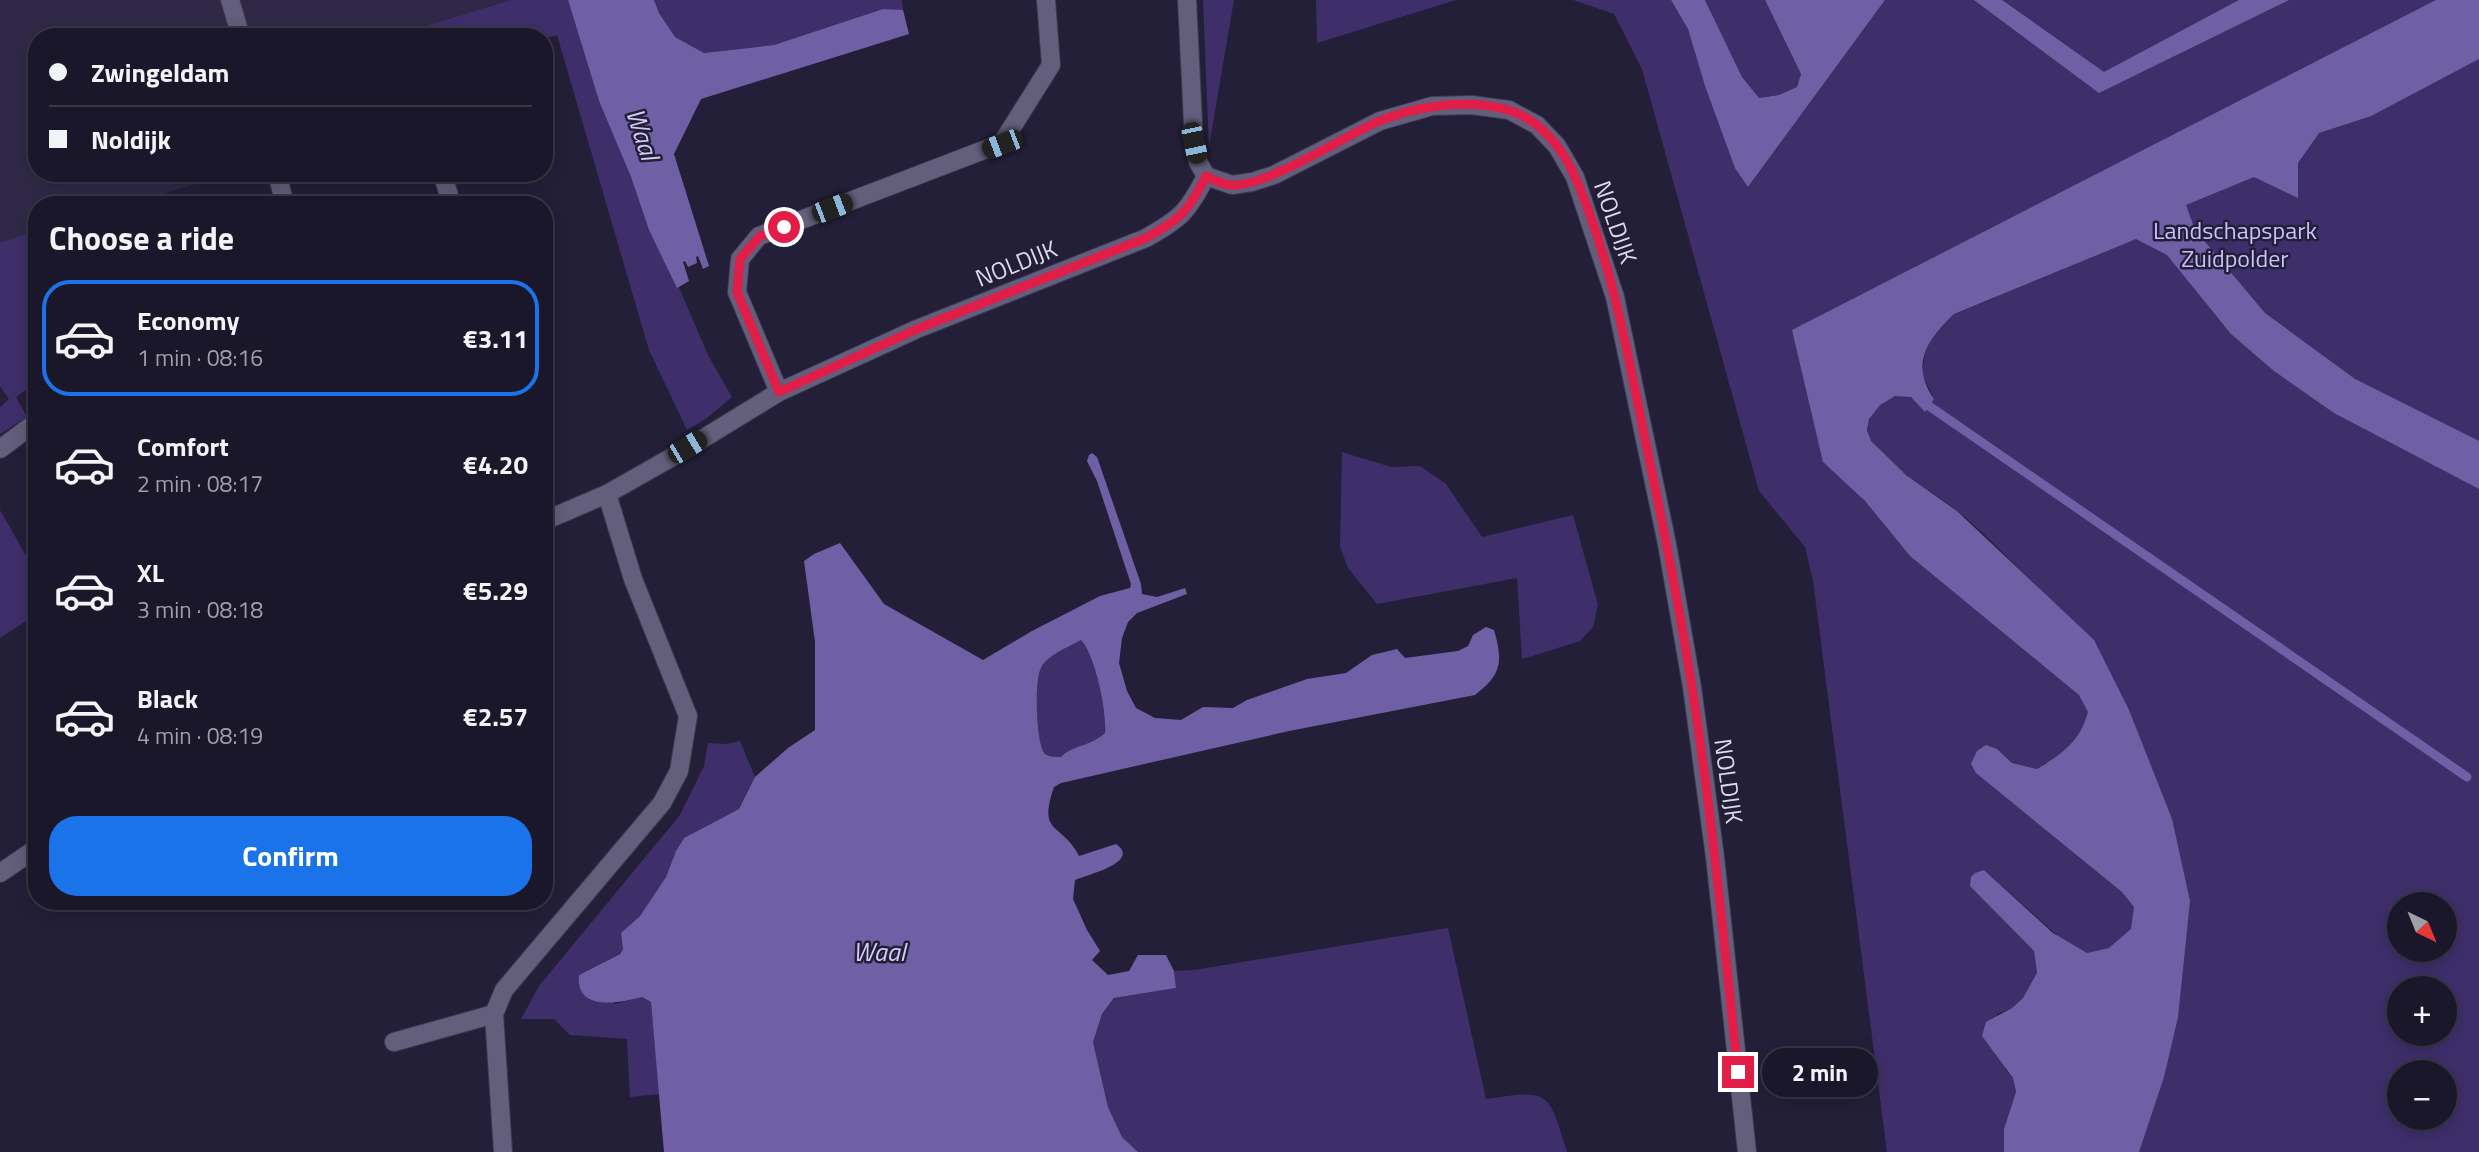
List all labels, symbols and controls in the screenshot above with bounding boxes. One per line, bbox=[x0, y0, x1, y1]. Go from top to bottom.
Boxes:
text: Zwingeldam bbox=[91, 53, 229, 92]
water label: Waal bbox=[616, 103, 671, 168]
text: Noldijk bbox=[91, 120, 171, 159]
car bbox=[1180, 120, 1209, 166]
car bbox=[979, 127, 1026, 161]
street label: NOLDIJK bbox=[1585, 176, 1647, 269]
car bbox=[809, 191, 856, 225]
route start bbox=[768, 211, 800, 243]
park label: Landschapspark Zuidpolder bbox=[2153, 212, 2317, 276]
text: Choose a ride bbox=[49, 214, 234, 262]
street label: NOLDIJK bbox=[970, 230, 1063, 296]
text: Economy bbox=[137, 301, 239, 340]
icon: car bbox=[53, 307, 116, 370]
text: €3.11 bbox=[463, 319, 528, 358]
text: 1 min · 08:16 bbox=[137, 340, 263, 375]
text: Comfort bbox=[137, 427, 229, 466]
car bbox=[664, 427, 711, 467]
icon: car bbox=[53, 433, 116, 496]
text: €4.20 bbox=[463, 445, 528, 484]
text: 2 min · 08:17 bbox=[137, 466, 263, 501]
text: XL bbox=[137, 553, 164, 592]
icon: car bbox=[53, 559, 116, 622]
text: €5.29 bbox=[463, 571, 528, 610]
text: 3 min · 08:18 bbox=[137, 592, 263, 627]
text: Black bbox=[137, 679, 198, 718]
icon: car bbox=[53, 685, 116, 748]
text: €2.57 bbox=[463, 697, 528, 736]
text: 4 min · 08:19 bbox=[137, 718, 263, 753]
street label: NOLDIJK bbox=[1705, 736, 1753, 826]
button: Confirm bbox=[49, 816, 532, 896]
north arrow bbox=[2387, 892, 2457, 962]
map controls bbox=[2387, 892, 2457, 1130]
water label: Waal bbox=[853, 932, 909, 971]
button: + bbox=[2387, 976, 2457, 1046]
callout: 2 min bbox=[1762, 1048, 1878, 1096]
text: 2 min bbox=[1792, 1055, 1848, 1090]
route end bbox=[1722, 1056, 1754, 1088]
button: − bbox=[2387, 1060, 2457, 1130]

